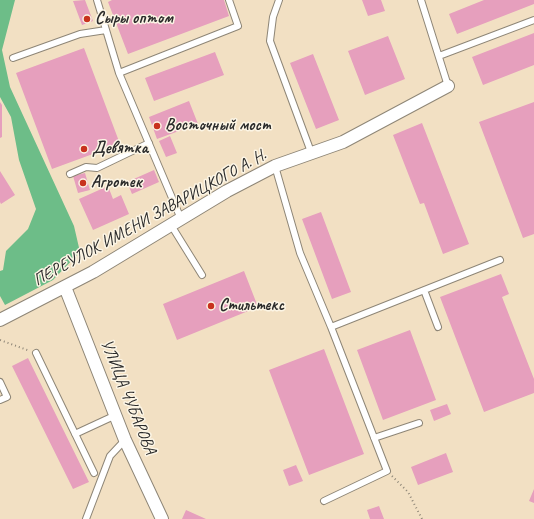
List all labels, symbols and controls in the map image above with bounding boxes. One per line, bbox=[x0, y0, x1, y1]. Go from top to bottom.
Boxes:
place label: Сыры оптом bbox=[95, 9, 173, 29]
marker: Сыры оптом bbox=[82, 14, 92, 24]
place label: Восточный мост bbox=[165, 116, 271, 136]
marker: Восточный мост bbox=[152, 121, 162, 131]
place label: Девятка bbox=[92, 139, 148, 159]
marker: Девятка bbox=[79, 144, 89, 154]
street label: ПЕРЕУЛОК ИМЕНИ ЗАВАРИЦКОГО А. Н. bbox=[30, 145, 270, 291]
place label: Агротек bbox=[91, 173, 141, 193]
marker: Агротек bbox=[78, 178, 88, 188]
place label: Стильтекс bbox=[219, 296, 284, 316]
marker: Стильтекс bbox=[206, 301, 216, 311]
street label: УЛИЦА ЧУБАРОВА bbox=[96, 337, 160, 457]

